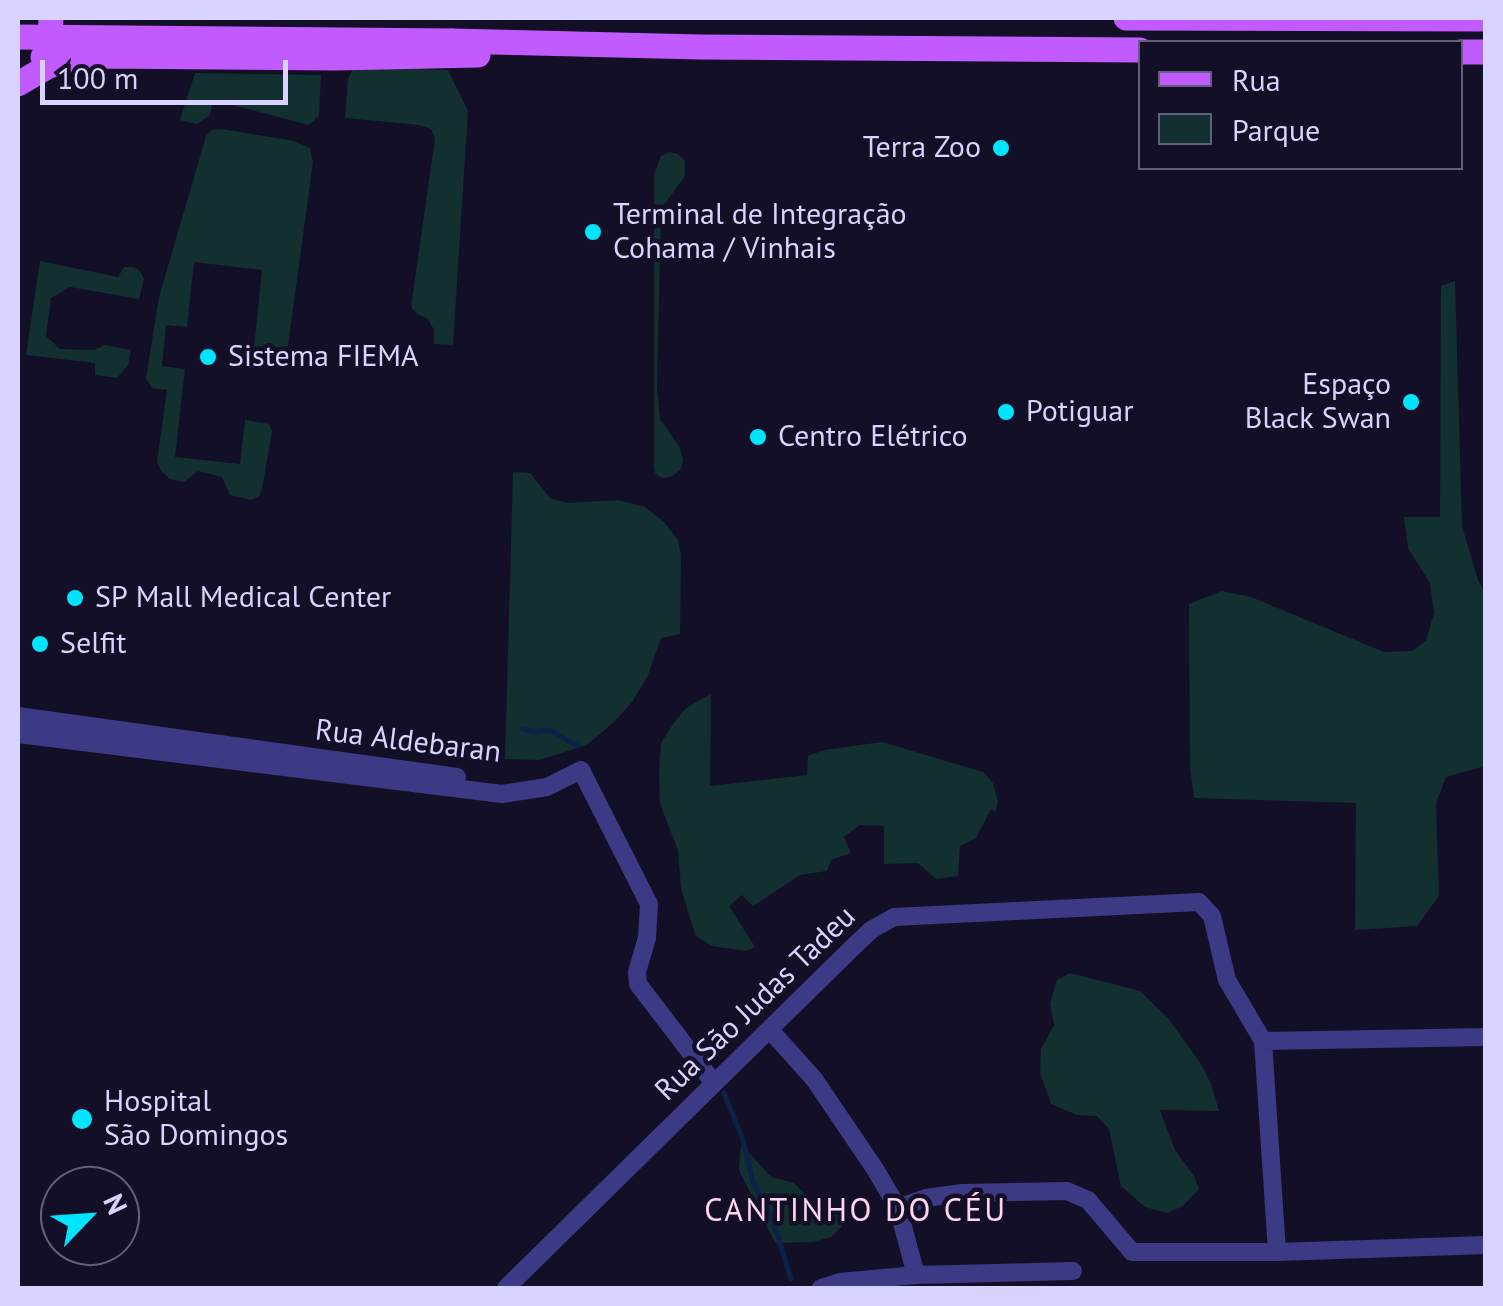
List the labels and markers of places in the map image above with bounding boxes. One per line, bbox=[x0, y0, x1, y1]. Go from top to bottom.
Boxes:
place label: Terra Zoo bbox=[863, 130, 981, 166]
marker: Terra Zoo bbox=[990, 137, 1012, 159]
place label: Terminal de Integração Cohama / Vinhais bbox=[613, 197, 907, 268]
marker: Terminal de Integração Cohama / Vinhais bbox=[582, 221, 604, 243]
place label: Sistema FIEMA bbox=[228, 339, 419, 375]
marker: Sistema FIEMA bbox=[197, 346, 219, 368]
place label: Espaço Black Swan bbox=[1245, 367, 1391, 438]
marker: Espaço Black Swan bbox=[1400, 391, 1422, 413]
place label: Potiguar bbox=[1026, 394, 1133, 430]
marker: Potiguar bbox=[995, 401, 1017, 423]
place label: Centro Elétrico bbox=[778, 419, 968, 455]
marker: Centro Elétrico bbox=[747, 426, 769, 448]
place label: SP Mall Medical Center bbox=[95, 580, 391, 616]
marker: SP Mall Medical Center bbox=[64, 587, 86, 609]
place label: Selfit bbox=[60, 626, 126, 662]
marker: Selfit bbox=[29, 633, 51, 655]
place label: Hospital São Domingos bbox=[104, 1084, 288, 1154]
marker: Hospital São Domingos bbox=[69, 1106, 95, 1132]

